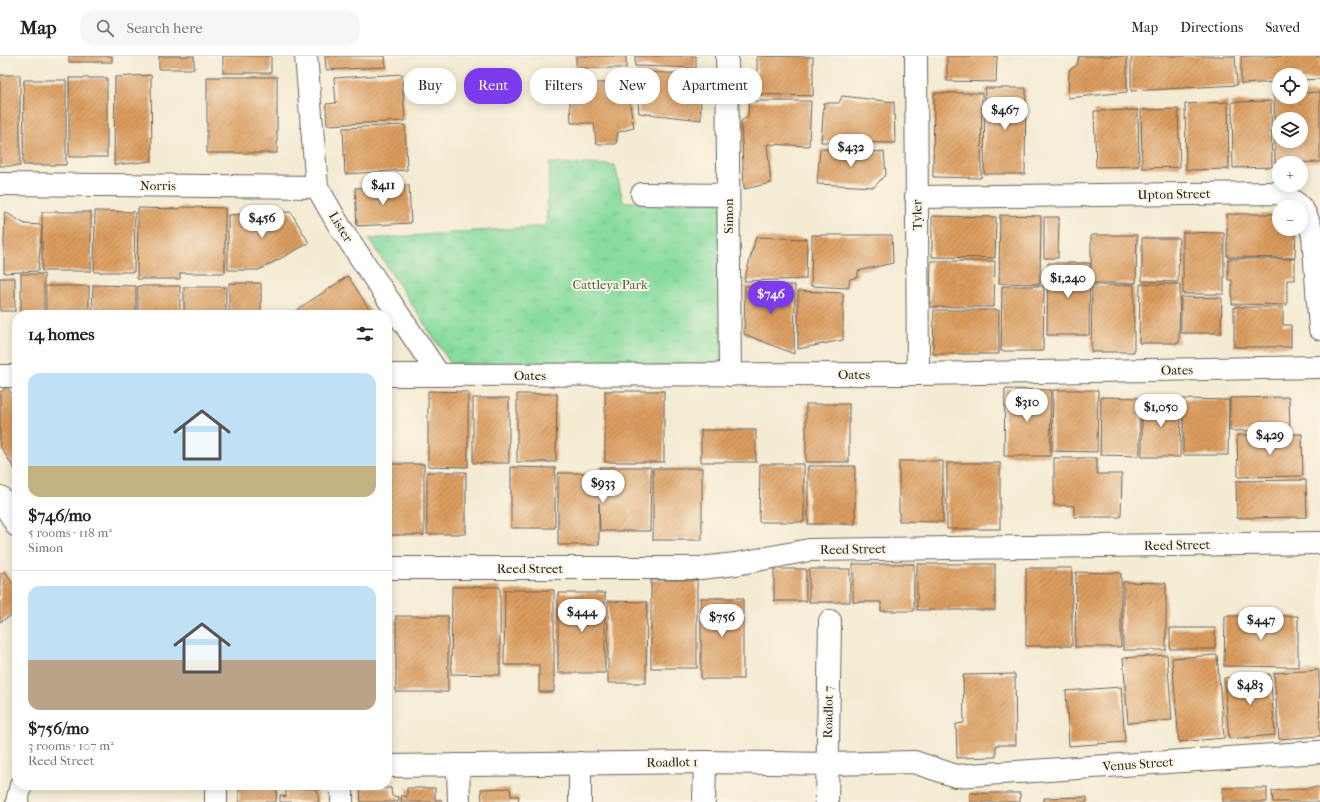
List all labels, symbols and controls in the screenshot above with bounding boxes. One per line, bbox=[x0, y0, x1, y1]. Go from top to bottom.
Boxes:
search box bbox=[80, 10, 360, 46]
text: Map bbox=[20, 17, 56, 39]
icon: search bbox=[94, 17, 116, 39]
text: Search here bbox=[126, 19, 203, 37]
text: Map bbox=[1131, 19, 1158, 36]
text: Directions bbox=[1180, 19, 1243, 36]
text: Saved bbox=[1265, 19, 1300, 36]
chip: Buy bbox=[404, 68, 456, 104]
chip: Rent bbox=[464, 68, 522, 104]
chip: Filters bbox=[530, 68, 597, 104]
chip: New bbox=[605, 68, 660, 104]
chip: Apartment bbox=[668, 68, 762, 104]
map controls bbox=[1272, 68, 1308, 236]
button: locate bbox=[1272, 68, 1308, 104]
pin: $467 bbox=[981, 97, 1029, 131]
text: $467 bbox=[991, 102, 1019, 117]
button: layers bbox=[1272, 112, 1308, 148]
pin: $432 bbox=[827, 134, 875, 168]
text: $432 bbox=[838, 139, 864, 154]
button: + bbox=[1272, 156, 1308, 192]
pin: $411 bbox=[359, 172, 407, 206]
text: $411 bbox=[371, 177, 395, 192]
street label: Norris bbox=[140, 178, 176, 193]
street label: Upton Street bbox=[1137, 186, 1211, 202]
street label: Simon bbox=[721, 198, 736, 234]
street label: Tyler bbox=[909, 199, 925, 231]
button: − bbox=[1272, 200, 1308, 236]
pin: $456 bbox=[238, 205, 286, 239]
street label: Lister bbox=[326, 209, 356, 245]
text: $456 bbox=[248, 210, 276, 225]
pin: $1,240 bbox=[1035, 265, 1101, 299]
text: $1,240 bbox=[1050, 270, 1086, 285]
park label: Cattleya Park bbox=[572, 277, 648, 292]
pin: $746 bbox=[747, 281, 795, 315]
text: $746 bbox=[757, 286, 785, 301]
icon: filters bbox=[354, 323, 376, 345]
text: 14 homes bbox=[28, 324, 95, 344]
street label: Oates bbox=[1161, 362, 1193, 378]
street label: Oates bbox=[838, 367, 870, 382]
street label: Oates bbox=[514, 368, 546, 383]
pin: $310 bbox=[1003, 389, 1051, 423]
text: $310 bbox=[1015, 394, 1039, 409]
pin: $1,050 bbox=[1128, 394, 1194, 428]
icon: home bbox=[166, 399, 238, 471]
text: $1,050 bbox=[1144, 399, 1178, 414]
pin: $429 bbox=[1246, 422, 1294, 456]
text: $429 bbox=[1256, 427, 1284, 442]
pin: $933 bbox=[579, 470, 627, 504]
text: $933 bbox=[591, 475, 615, 490]
text: $746/mo bbox=[28, 505, 91, 525]
text: 5 rooms · 118 m² bbox=[28, 525, 112, 540]
street label: Reed Street bbox=[1144, 537, 1211, 553]
text: Simon bbox=[28, 540, 63, 555]
street label: Reed Street bbox=[820, 541, 887, 557]
street label: Reed Street bbox=[497, 561, 564, 576]
pin: $444 bbox=[558, 599, 606, 633]
text: $444 bbox=[567, 604, 597, 619]
pin: $756 bbox=[698, 604, 746, 638]
pin: $447 bbox=[1237, 607, 1285, 641]
text: $756 bbox=[709, 609, 735, 624]
icon: home bbox=[166, 612, 238, 684]
text: $447 bbox=[1247, 612, 1275, 627]
pin: $483 bbox=[1226, 672, 1274, 706]
text: $483 bbox=[1237, 677, 1263, 692]
street label: Roadlot 7 bbox=[820, 686, 836, 738]
text: $756/mo bbox=[28, 718, 89, 738]
text: 3 rooms · 107 m² bbox=[28, 738, 114, 753]
text: Reed Street bbox=[28, 753, 94, 768]
street label: Roadlot 1 bbox=[646, 754, 698, 770]
street label: Venus Street bbox=[1101, 754, 1174, 774]

